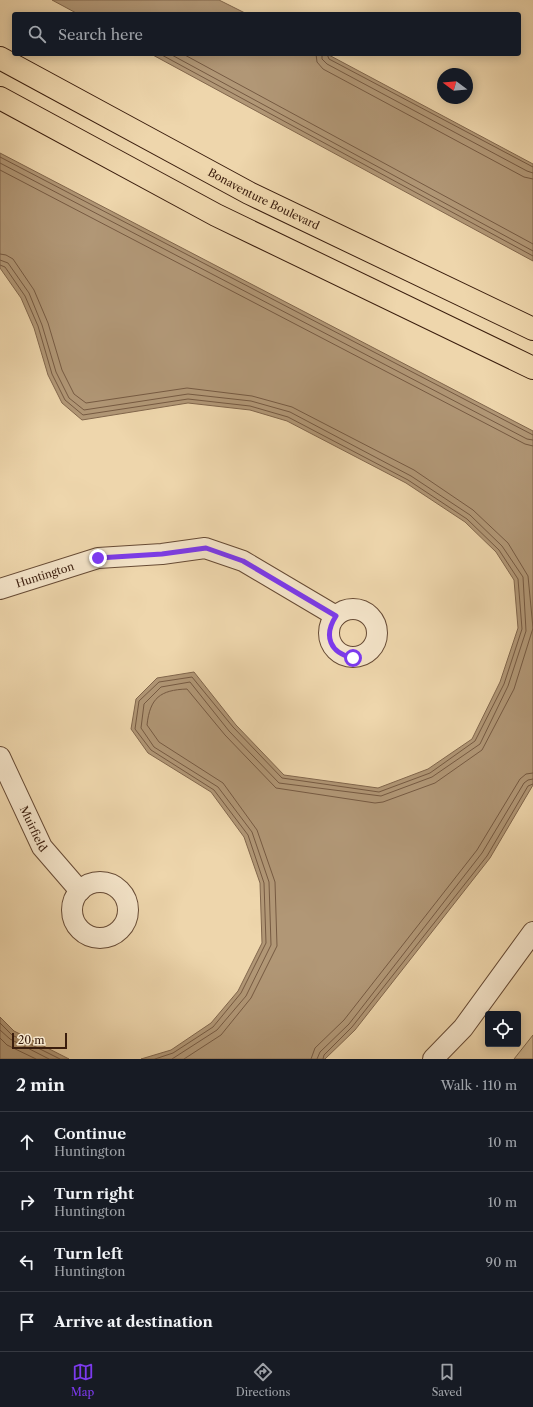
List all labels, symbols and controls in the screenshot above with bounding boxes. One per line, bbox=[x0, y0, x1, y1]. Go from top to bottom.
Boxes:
search box bbox=[12, 12, 521, 56]
icon: search bbox=[26, 23, 48, 45]
text: Search here bbox=[58, 25, 143, 44]
north arrow bbox=[437, 68, 473, 104]
street label: Bonaventure Boulevard bbox=[205, 165, 322, 233]
route end bbox=[89, 549, 107, 567]
street label: Huntington bbox=[14, 559, 76, 591]
route start bbox=[344, 649, 362, 667]
street label: Muirfield bbox=[17, 804, 50, 855]
map controls bbox=[485, 1011, 521, 1047]
button: locate bbox=[485, 1011, 521, 1047]
scale bar bbox=[12, 1031, 67, 1050]
text: 20 m bbox=[18, 1033, 44, 1047]
text: 2 min bbox=[16, 1075, 65, 1095]
text: Walk · 110 m bbox=[441, 1077, 517, 1093]
text: Continue bbox=[54, 1124, 126, 1143]
icon: ahead bbox=[16, 1131, 38, 1153]
text: 10 m bbox=[488, 1134, 517, 1150]
text: Huntington bbox=[54, 1143, 125, 1159]
text: Turn right bbox=[54, 1184, 134, 1203]
icon: right bbox=[16, 1191, 38, 1213]
text: 10 m bbox=[488, 1194, 517, 1210]
text: Huntington bbox=[54, 1203, 125, 1219]
text: Turn left bbox=[54, 1244, 123, 1263]
icon: left bbox=[16, 1251, 38, 1273]
text: 90 m bbox=[486, 1254, 517, 1270]
text: Huntington bbox=[54, 1263, 125, 1279]
icon: arrive bbox=[16, 1311, 38, 1333]
text: Arrive at destination bbox=[54, 1312, 213, 1331]
tab: Map bbox=[71, 1361, 94, 1399]
tab: Directions bbox=[236, 1361, 290, 1399]
tab: Saved bbox=[432, 1361, 462, 1399]

